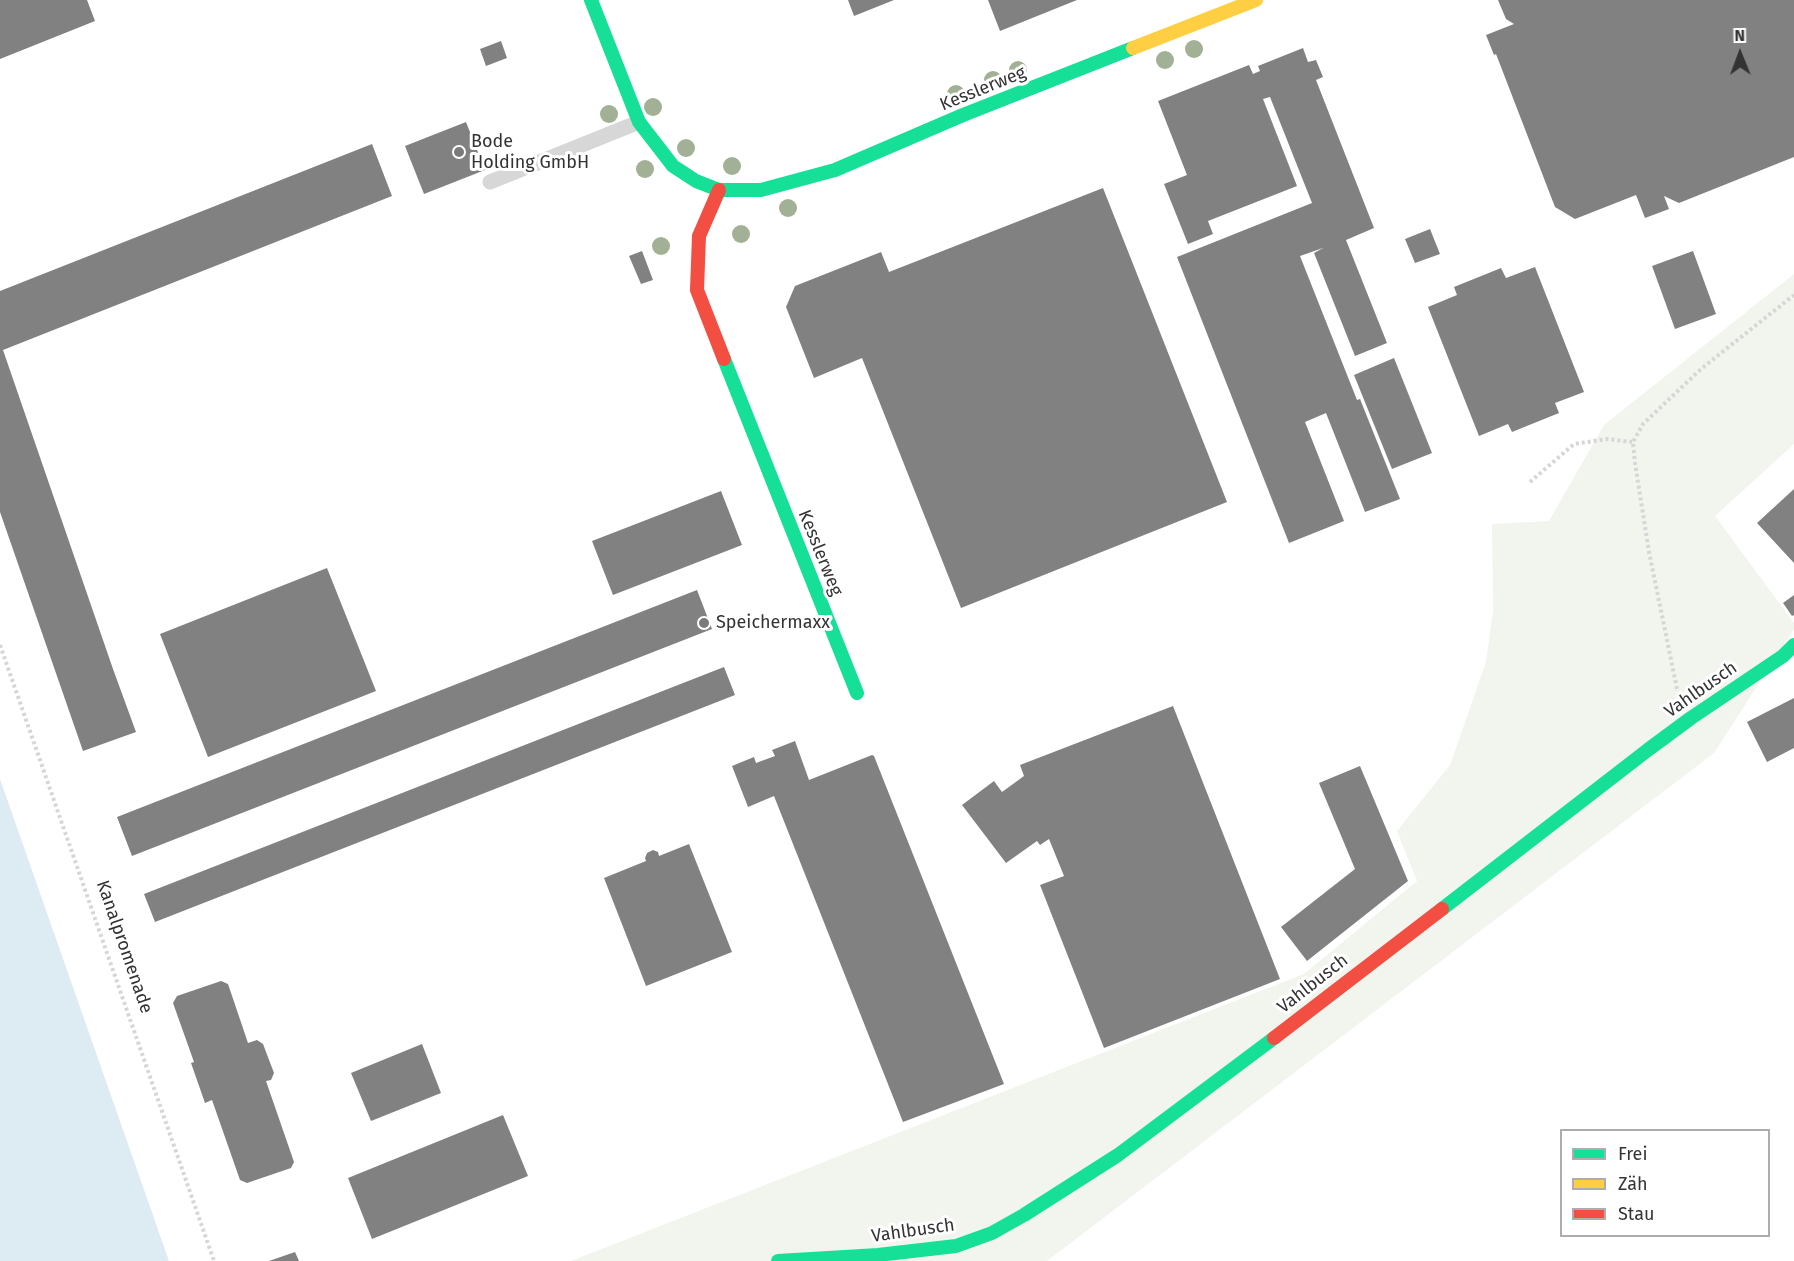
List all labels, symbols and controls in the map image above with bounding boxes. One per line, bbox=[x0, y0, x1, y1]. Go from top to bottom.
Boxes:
north arrow bbox=[1710, 24, 1770, 84]
text: N bbox=[1734, 26, 1745, 45]
street label: Kesslerweg bbox=[937, 62, 1029, 116]
place label: Bode Holding GmbH bbox=[471, 131, 589, 174]
marker: Bode Holding GmbH bbox=[452, 145, 466, 159]
street label: Kesslerweg bbox=[793, 507, 847, 599]
place label: Speichermaxx bbox=[716, 612, 830, 634]
marker: Speichermaxx bbox=[697, 616, 711, 630]
street label: Vahlbusch bbox=[1661, 657, 1741, 723]
street label: Kanalpromenade bbox=[91, 878, 157, 1016]
street label: Vahlbusch bbox=[1273, 950, 1353, 1018]
legend bbox=[1560, 1129, 1770, 1237]
text: Frei bbox=[1618, 1143, 1648, 1165]
text: Zäh bbox=[1618, 1173, 1647, 1195]
text: Stau bbox=[1618, 1203, 1654, 1225]
street label: Vahlbusch bbox=[870, 1214, 956, 1248]

